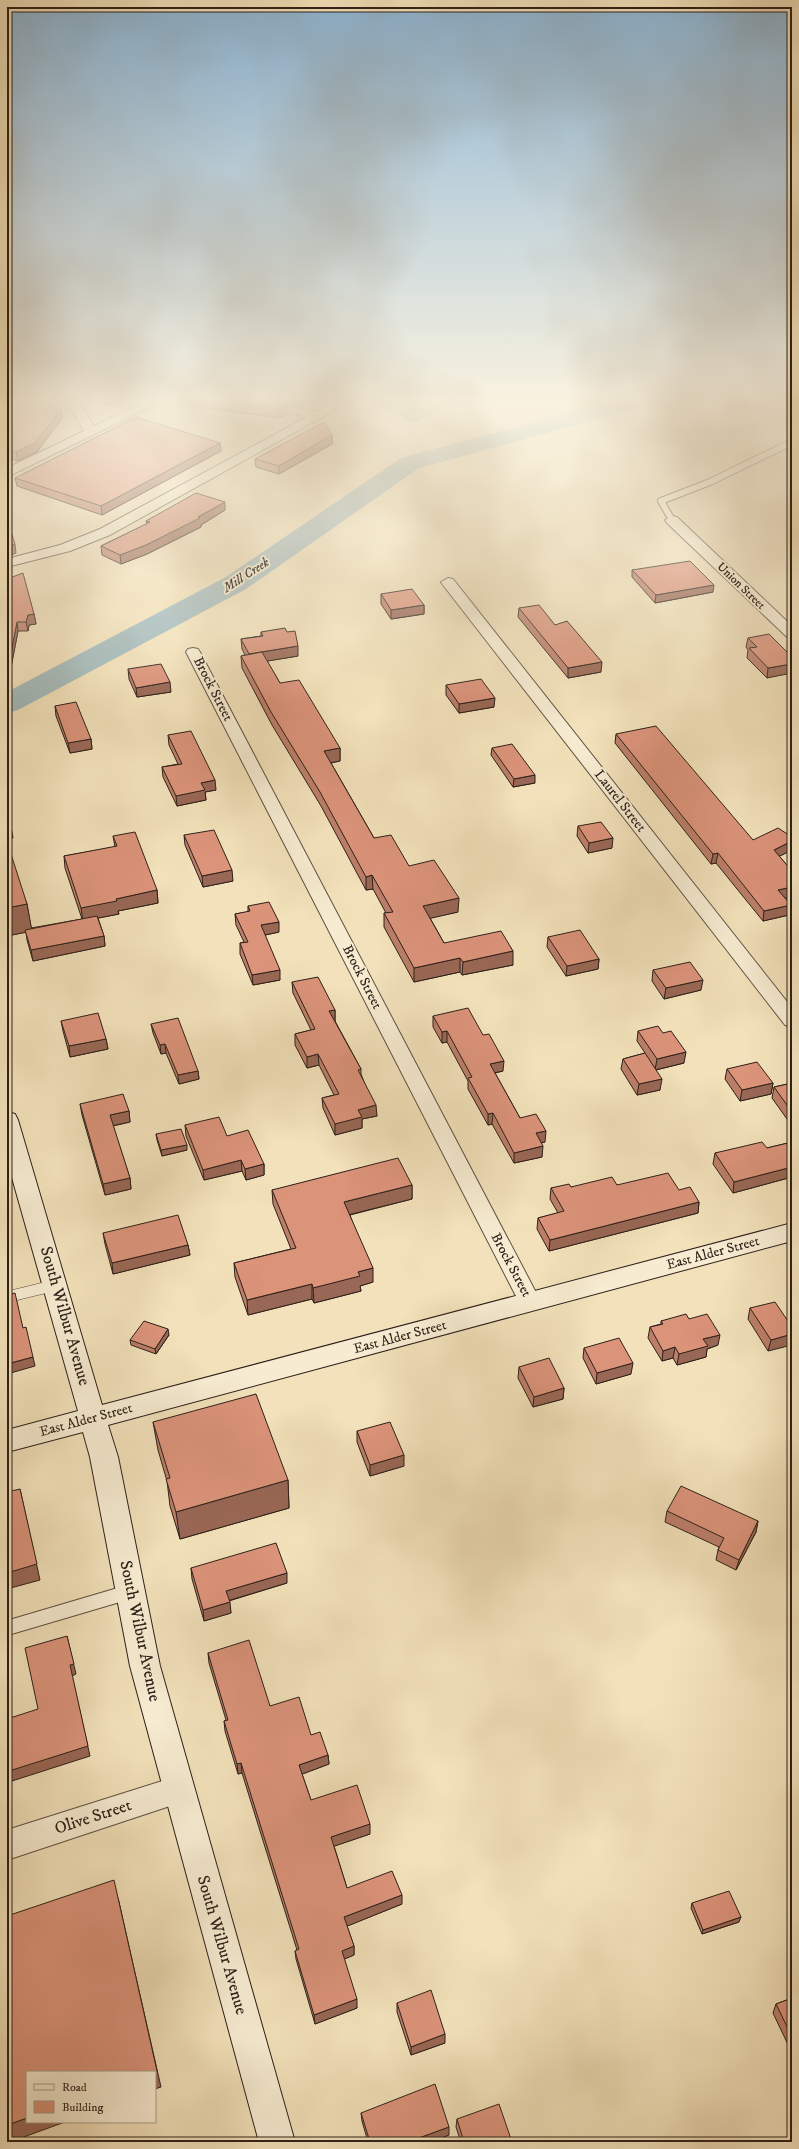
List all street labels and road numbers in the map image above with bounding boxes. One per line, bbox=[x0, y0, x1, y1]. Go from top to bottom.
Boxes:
street label: Union Street bbox=[714, 559, 768, 613]
street label: Brock Street bbox=[189, 654, 237, 725]
street label: Laurel Street bbox=[590, 766, 650, 836]
street label: Brock Street bbox=[338, 942, 386, 1013]
street label: Brock Street bbox=[487, 1230, 536, 1301]
street label: East Alder Street bbox=[665, 1232, 762, 1274]
street label: South Wilbur Avenue bbox=[35, 1244, 95, 1388]
street label: East Alder Street bbox=[352, 1316, 449, 1358]
street label: East Alder Street bbox=[38, 1399, 135, 1441]
street label: South Wilbur Avenue bbox=[114, 1558, 166, 1704]
street label: Olive Street bbox=[52, 1794, 135, 1840]
street label: South Wilbur Avenue bbox=[192, 1873, 252, 2017]

